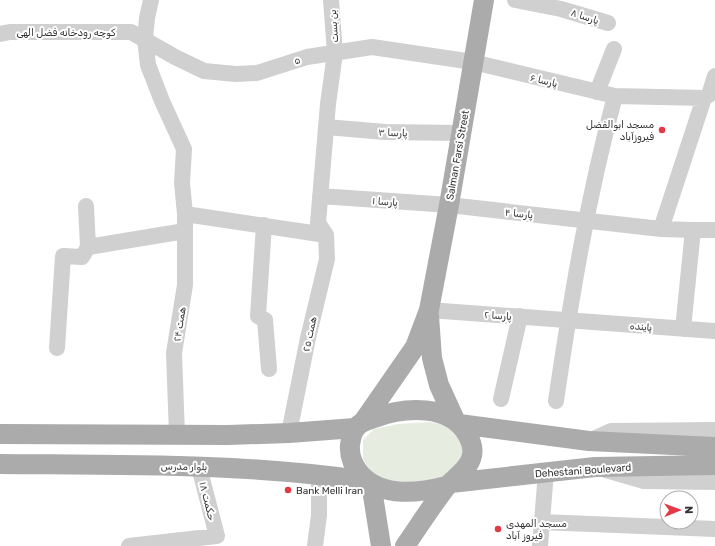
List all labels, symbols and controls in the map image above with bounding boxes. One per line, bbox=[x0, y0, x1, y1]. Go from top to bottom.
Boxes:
street label: پارسا ۸ bbox=[569, 7, 601, 28]
street label: بن بست bbox=[327, 9, 341, 43]
street label: کوچه رودخانه فضل الهی bbox=[17, 27, 116, 39]
street label: ۵ bbox=[292, 54, 302, 68]
street label: پارسا ۶ bbox=[529, 72, 559, 91]
street label: Salman Farsi Street bbox=[444, 109, 472, 201]
place label: مسجد ابوالفضل فیروزآباد bbox=[586, 119, 654, 143]
marker: مسجد ابوالفضل فیروزآباد bbox=[657, 125, 667, 135]
street label: پارسا ۳ bbox=[378, 126, 408, 141]
street label: پارسا ۱ bbox=[372, 195, 398, 210]
street label: پارسا ۴ bbox=[504, 207, 534, 222]
street label: همت ۲۴ bbox=[171, 306, 189, 342]
street label: پارسا ۲ bbox=[484, 309, 512, 324]
street label: همت ۲۵ bbox=[300, 315, 320, 353]
street label: پاینده bbox=[629, 320, 653, 335]
street label: بلوار مدرس bbox=[161, 461, 207, 473]
street label: Dehestani Boulevard bbox=[535, 462, 632, 480]
street label: حکمت ۱۸ bbox=[196, 481, 218, 522]
marker: Bank Melli Iran bbox=[283, 485, 293, 495]
place label: Bank Melli Iran bbox=[296, 485, 363, 497]
north arrow bbox=[659, 490, 699, 530]
text: N bbox=[682, 506, 695, 514]
place label: مسجد المهدی فیروز آباد bbox=[506, 518, 567, 542]
marker: مسجد المهدی فیروز آباد bbox=[493, 524, 503, 534]

